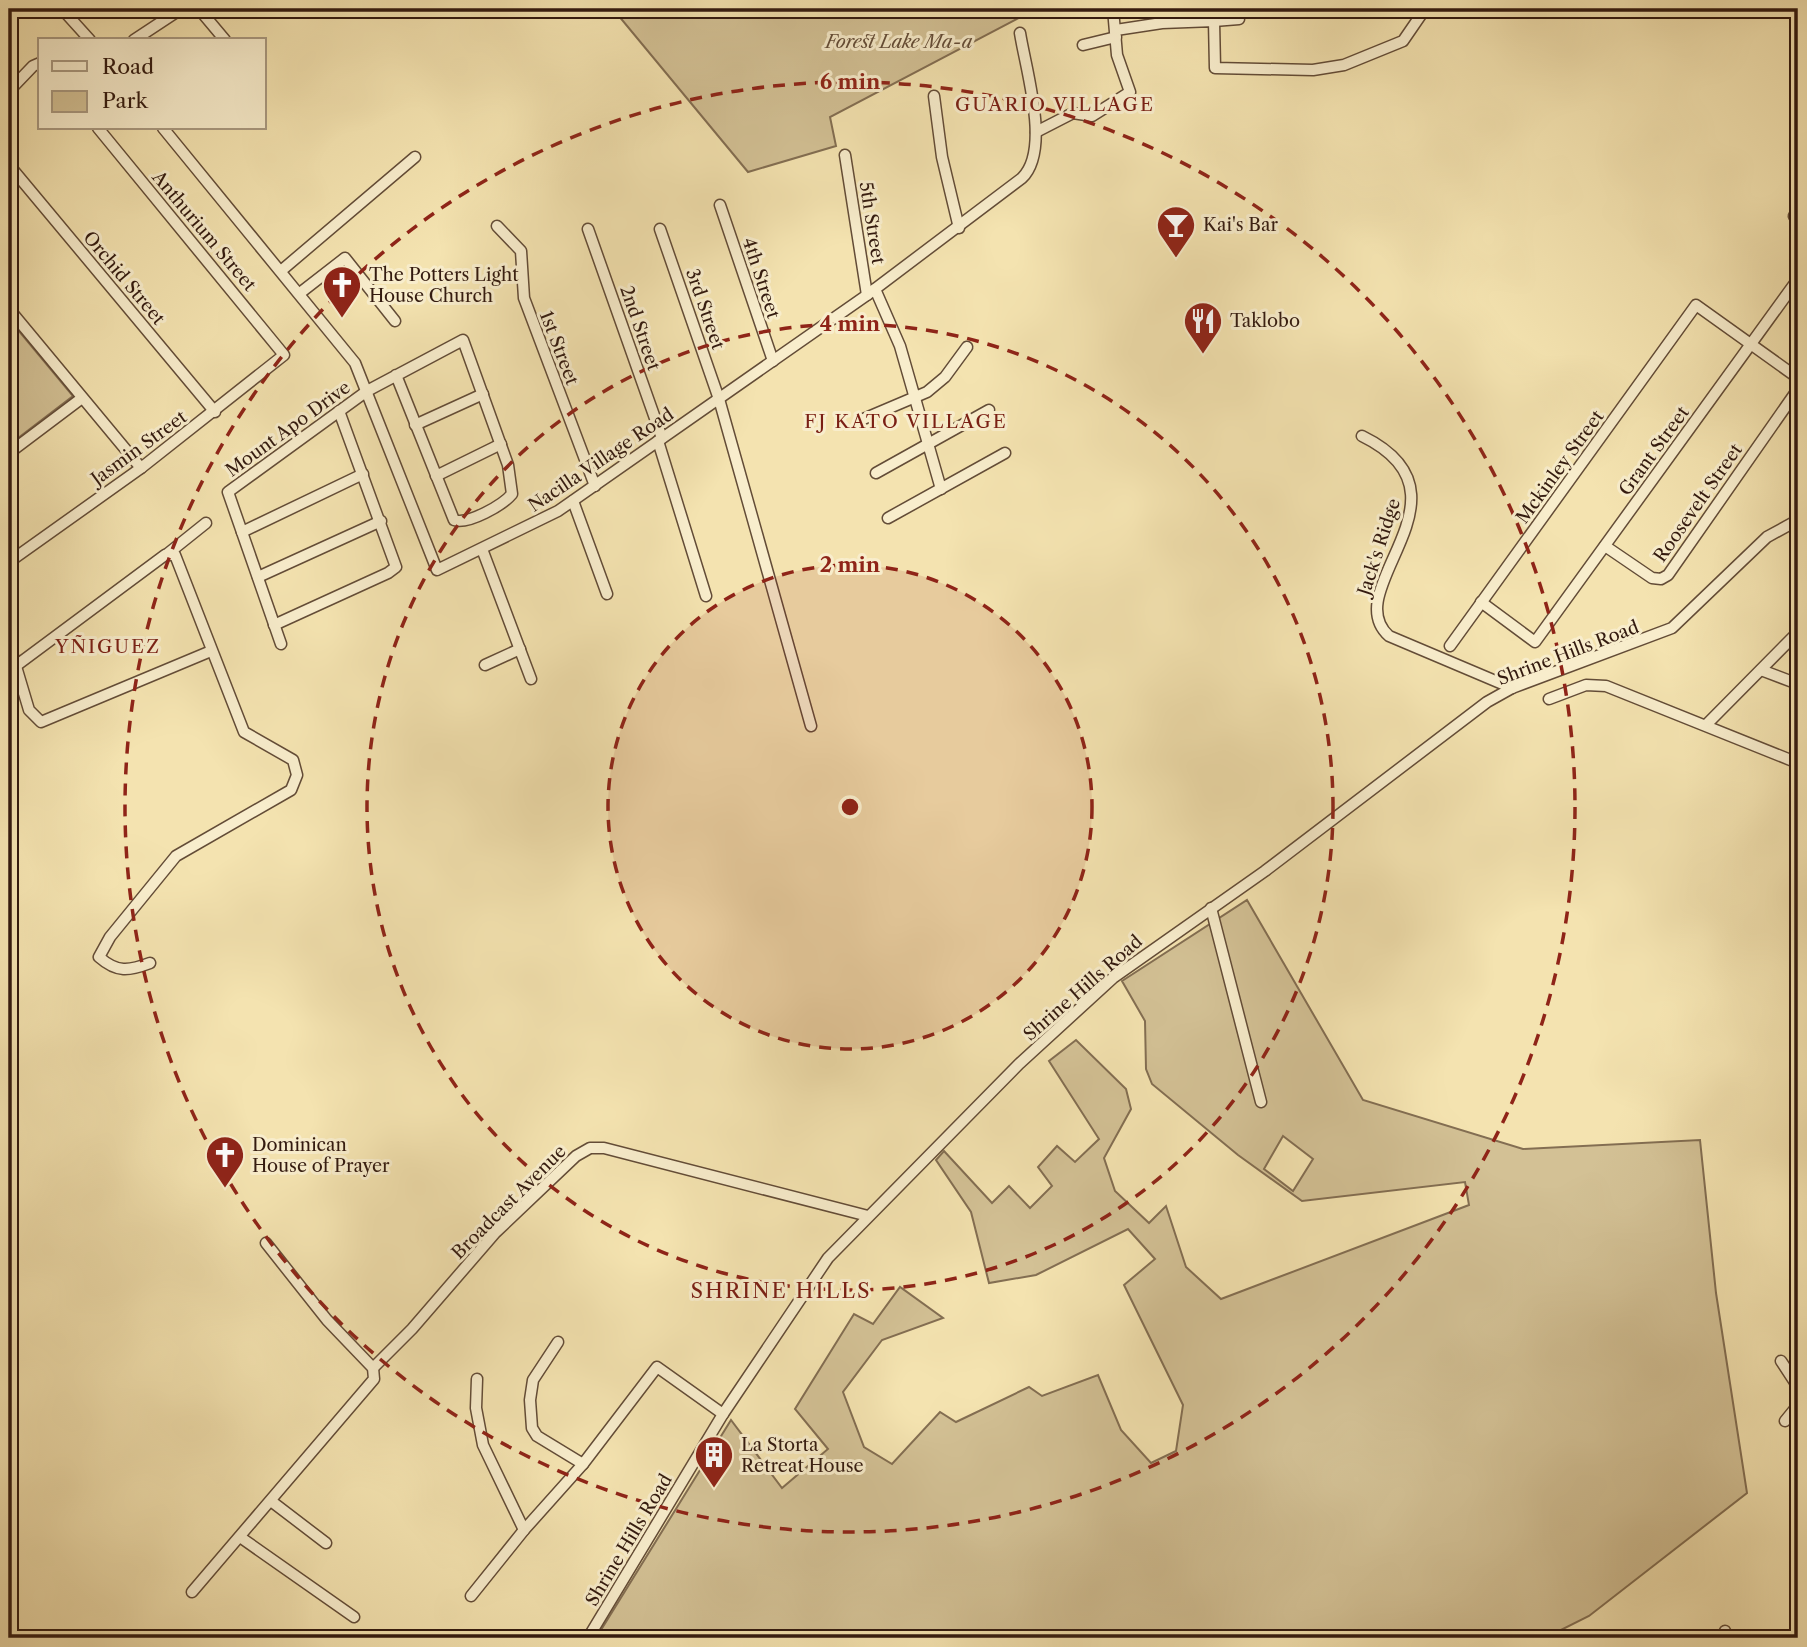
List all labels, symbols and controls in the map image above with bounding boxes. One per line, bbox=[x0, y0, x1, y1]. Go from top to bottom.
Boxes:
park label: Forest Lake Ma-a bbox=[824, 31, 973, 53]
legend bbox=[38, 38, 266, 130]
text: Road bbox=[102, 54, 154, 79]
text: 6 min bbox=[820, 69, 881, 94]
text: Park bbox=[102, 88, 148, 113]
district label: GUARIO VILLAGE bbox=[955, 93, 1155, 116]
street label: Anthurium Street bbox=[147, 166, 261, 296]
street label: 5th Street bbox=[855, 180, 889, 266]
bar icon: Kai's Bar bbox=[1155, 204, 1197, 259]
place label: Kai's Bar bbox=[1203, 214, 1278, 236]
street label: Orchid Street bbox=[79, 227, 170, 330]
street label: 4th Street bbox=[738, 235, 785, 322]
church icon: The Potters Light House Church bbox=[321, 264, 363, 319]
place label: The Potters Light House Church bbox=[369, 264, 519, 307]
street label: 3rd Street bbox=[681, 266, 729, 353]
street label: 2nd Street bbox=[615, 283, 665, 374]
restaurant icon: Taklobo bbox=[1182, 300, 1224, 355]
street label: 1st Street bbox=[535, 308, 583, 389]
place label: Taklobo bbox=[1230, 310, 1300, 332]
text: 4 min bbox=[820, 311, 881, 336]
street label: Mount Apo Drive bbox=[221, 376, 355, 482]
street label: Grant Street bbox=[1614, 402, 1694, 500]
street label: Nacilla Village Road bbox=[524, 403, 678, 517]
street label: Jasmin Street bbox=[84, 406, 192, 492]
street label: Mckinley Street bbox=[1512, 406, 1609, 528]
district label: FJ KATO VILLAGE bbox=[804, 410, 1008, 433]
street label: Roosevelt Street bbox=[1649, 439, 1747, 566]
street label: Jack's Ridge bbox=[1352, 496, 1405, 601]
text: 2 min bbox=[820, 552, 881, 577]
street label: Shrine Hills Road bbox=[1494, 616, 1642, 690]
district label: YÑIGUEZ bbox=[54, 634, 161, 658]
centre of rings bbox=[838, 795, 862, 819]
street label: Shrine Hills Road bbox=[1019, 930, 1147, 1046]
church icon: Dominican House of Prayer bbox=[204, 1134, 246, 1189]
place label: Dominican House of Prayer bbox=[252, 1134, 390, 1177]
street label: Broadcast Avenue bbox=[447, 1140, 571, 1264]
district label: SHRINE HILLS bbox=[690, 1278, 872, 1303]
building icon: La Storta Retreat House bbox=[693, 1434, 735, 1489]
place label: La Storta Retreat House bbox=[741, 1434, 864, 1477]
street label: Shrine Hills Road bbox=[581, 1470, 677, 1610]

